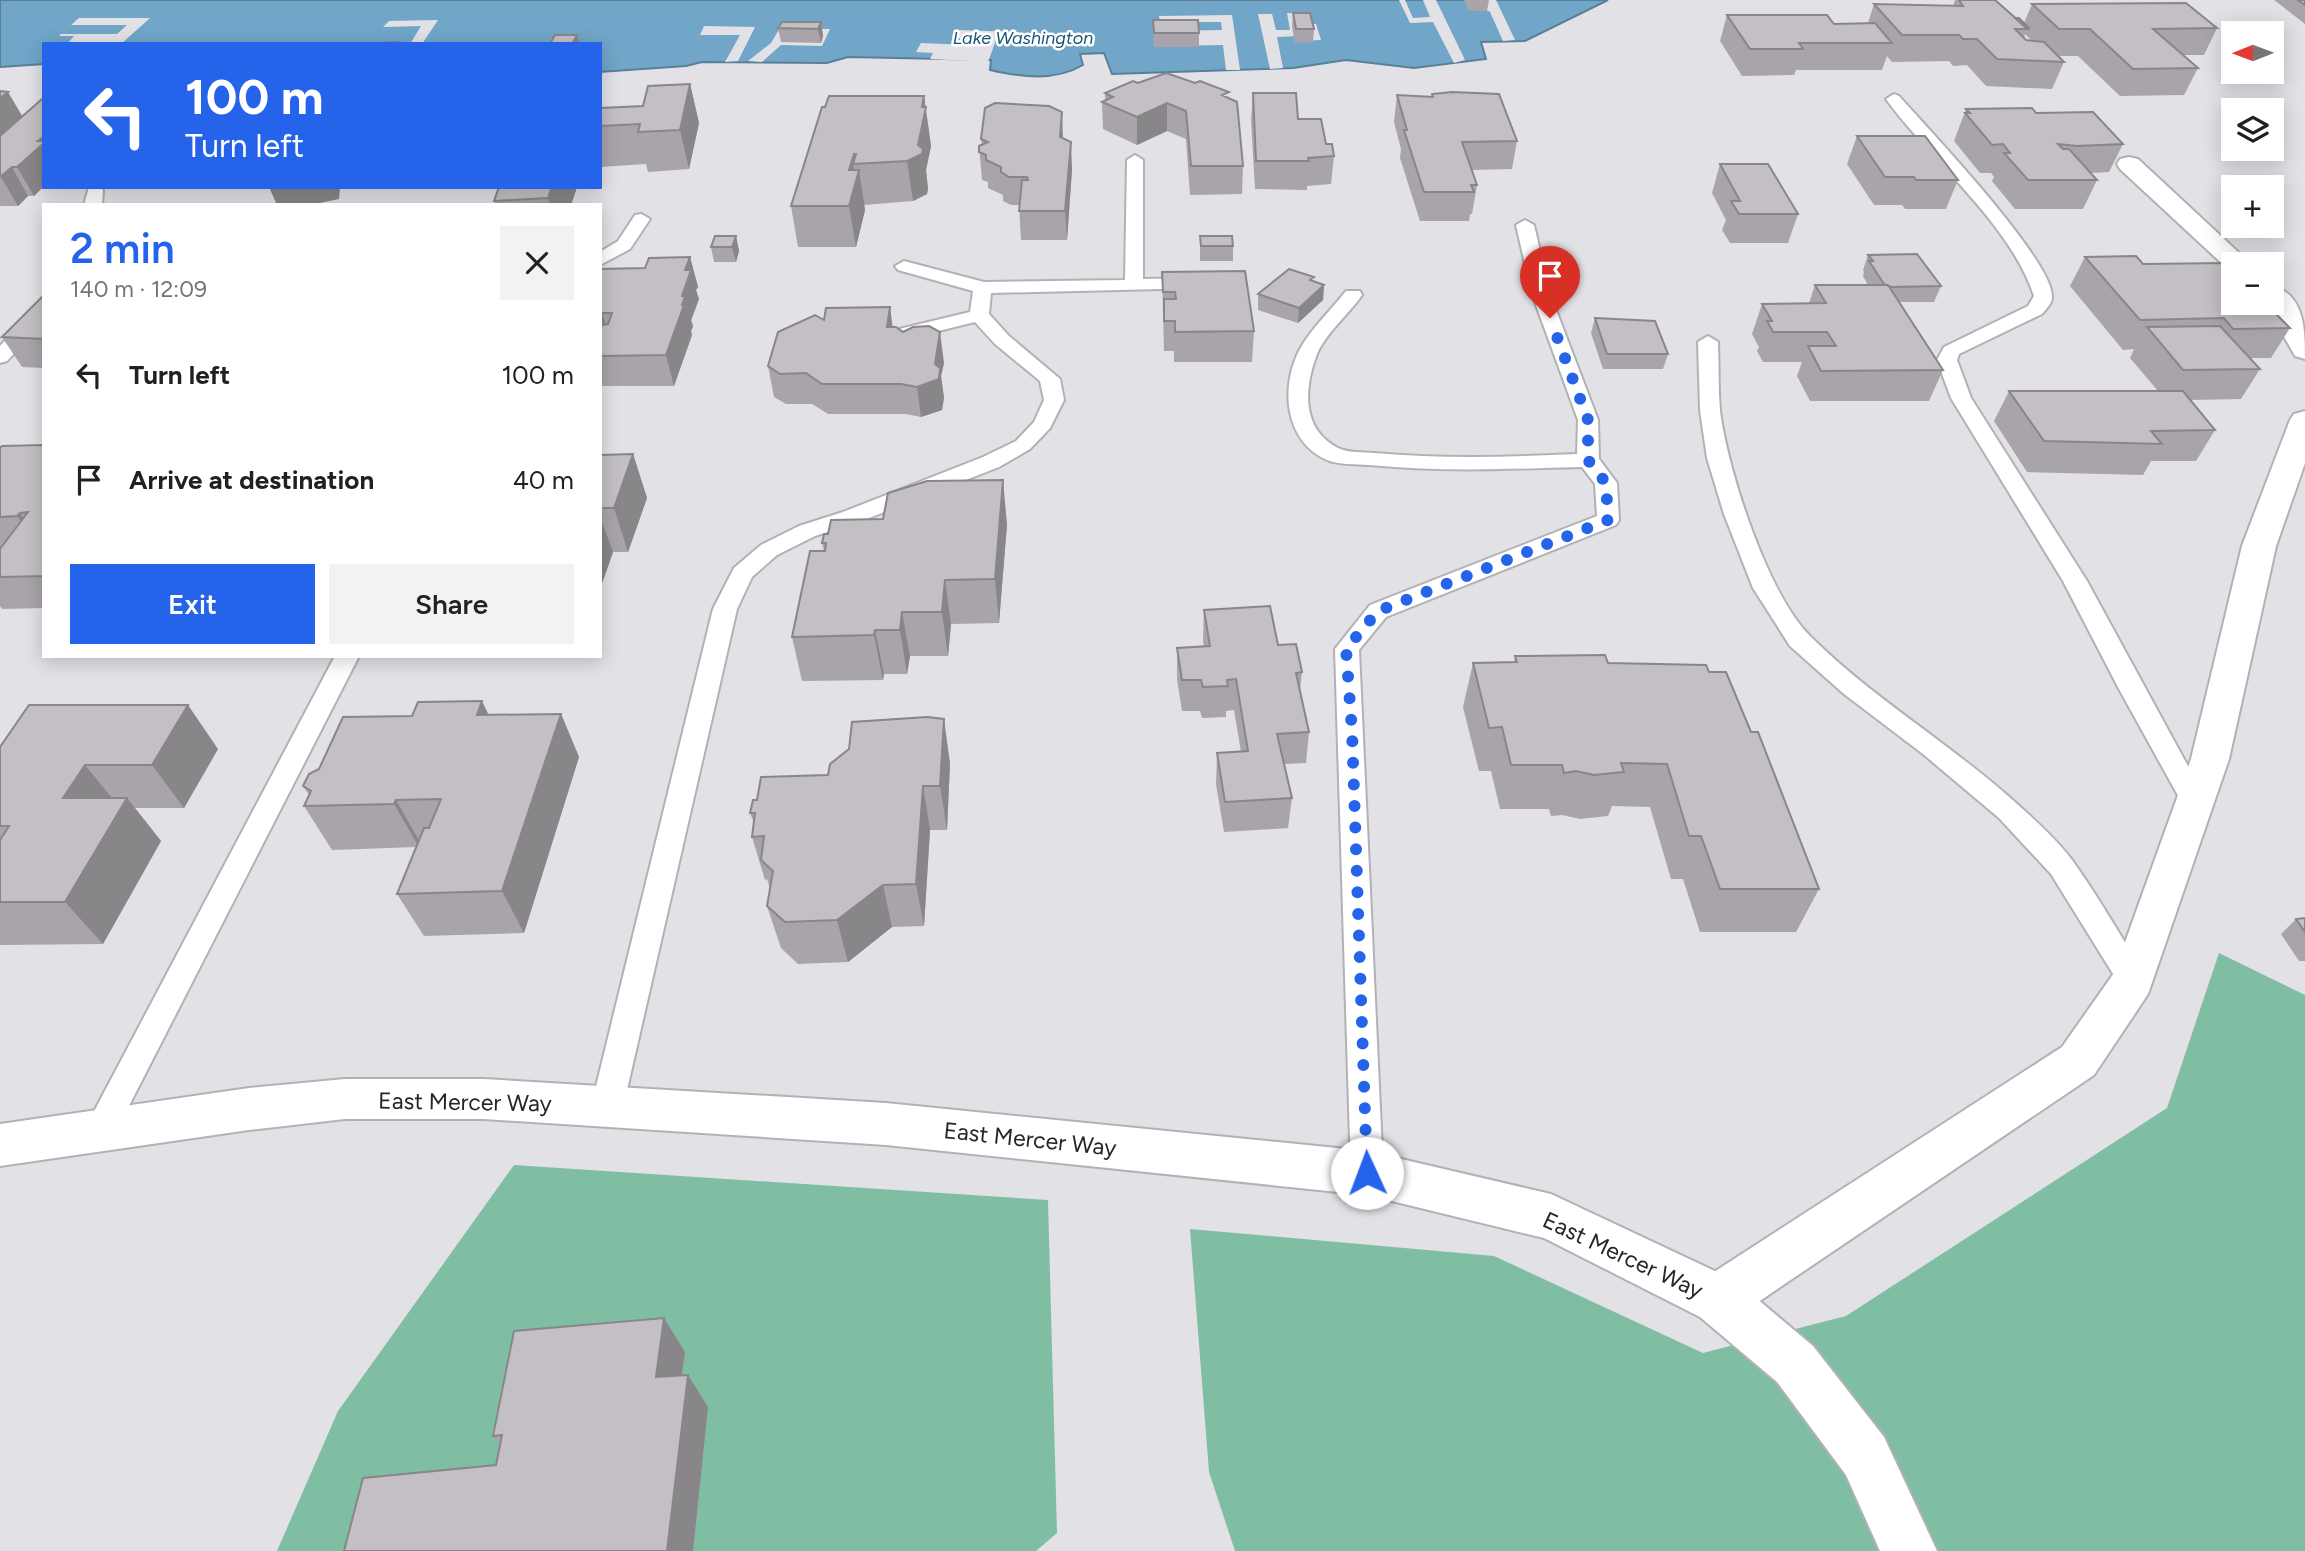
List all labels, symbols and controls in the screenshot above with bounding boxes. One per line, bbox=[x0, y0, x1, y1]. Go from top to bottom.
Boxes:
north arrow bbox=[2221, 21, 2284, 84]
map controls bbox=[2221, 21, 2284, 315]
water label: Lake Washington bbox=[953, 27, 1093, 49]
text: 100 m bbox=[185, 67, 324, 126]
icon: left bbox=[70, 70, 161, 161]
button: layers bbox=[2221, 98, 2284, 161]
text: Turn left bbox=[185, 127, 304, 165]
button: + bbox=[2221, 175, 2284, 238]
text: 2 min bbox=[70, 223, 175, 274]
button: close bbox=[500, 226, 574, 300]
pin bbox=[1520, 246, 1580, 318]
button: − bbox=[2221, 252, 2284, 315]
icon: arrive bbox=[1531, 257, 1569, 295]
text: 140 m · 12:09 bbox=[70, 275, 207, 303]
icon: left bbox=[70, 356, 108, 394]
text: Turn left bbox=[129, 359, 230, 391]
text: 100 m bbox=[501, 359, 574, 391]
icon: arrive bbox=[70, 461, 108, 499]
text: Arrive at destination bbox=[129, 464, 374, 496]
text: 40 m bbox=[513, 464, 574, 496]
button: Exit bbox=[70, 564, 315, 644]
button: Share bbox=[329, 564, 574, 644]
street label: East Mercer Way bbox=[378, 1086, 552, 1118]
street label: East Mercer Way bbox=[942, 1116, 1118, 1162]
position arrow bbox=[1330, 1136, 1404, 1210]
street label: East Mercer Way bbox=[1538, 1206, 1708, 1304]

